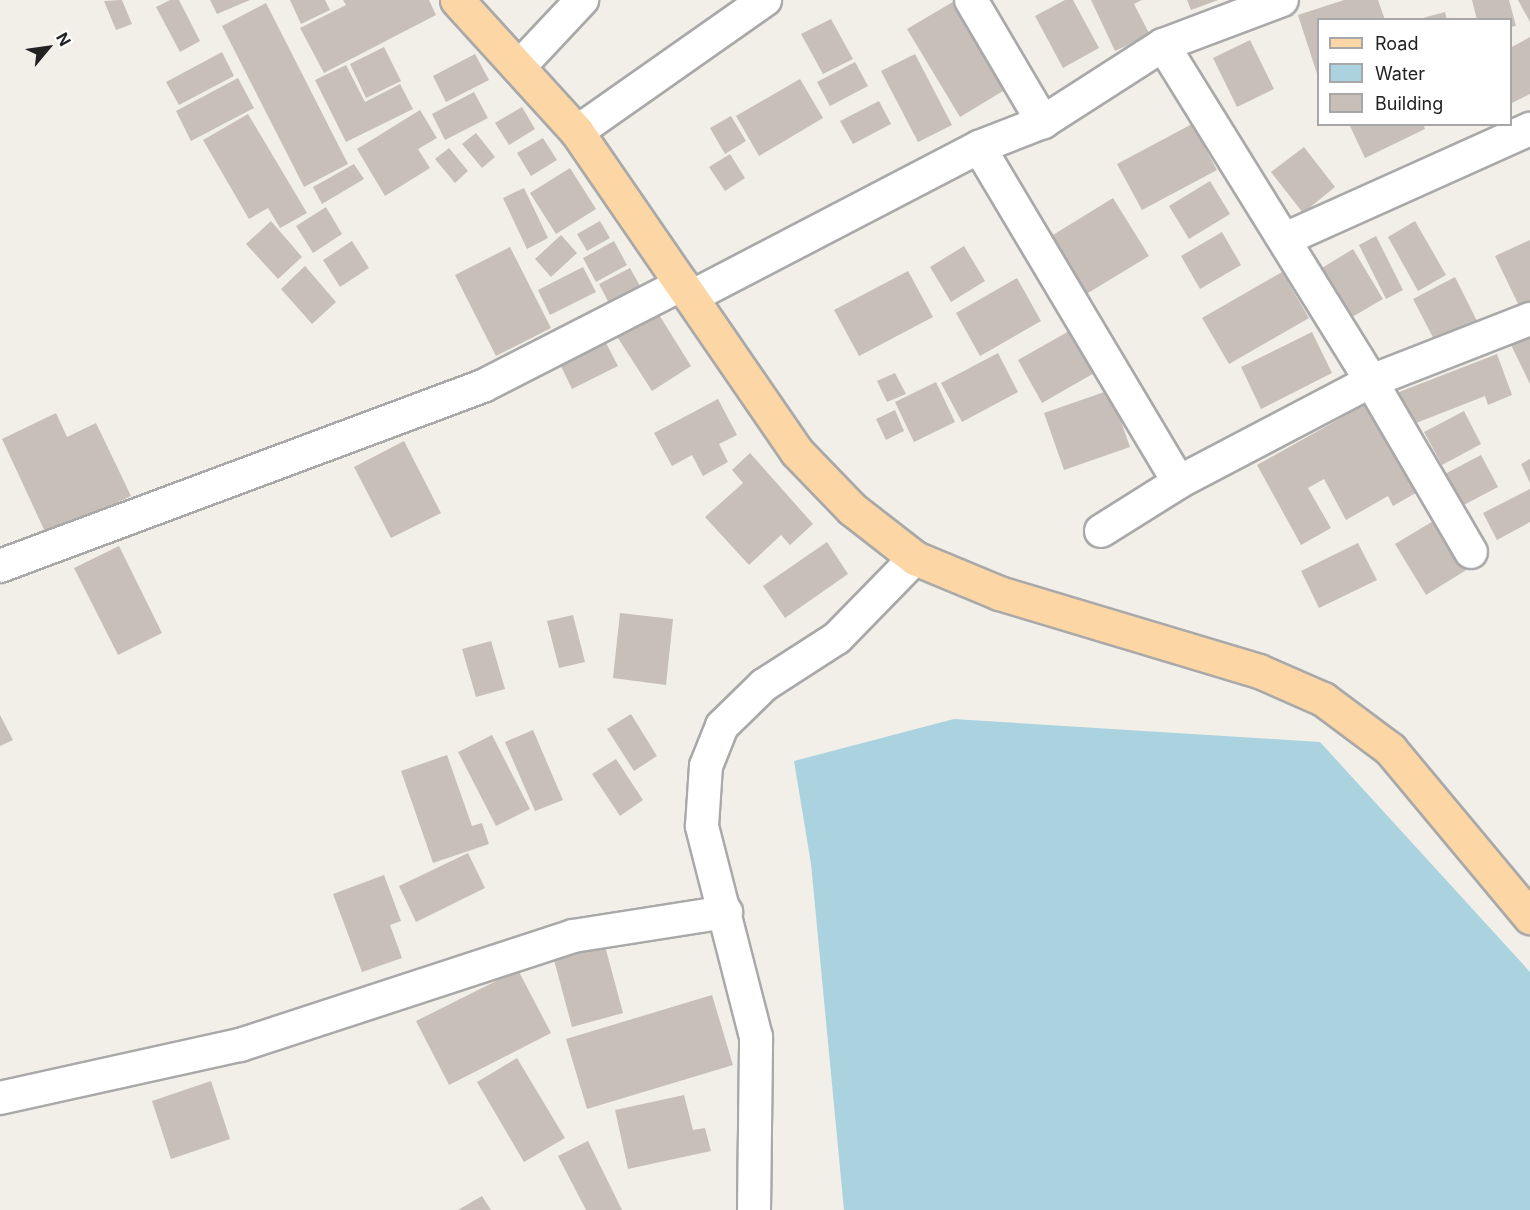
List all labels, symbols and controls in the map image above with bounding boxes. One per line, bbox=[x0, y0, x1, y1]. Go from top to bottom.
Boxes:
north arrow bbox=[18, 18, 78, 78]
legend bbox=[1317, 18, 1512, 126]
text: N bbox=[52, 29, 75, 49]
text: Road bbox=[1375, 33, 1418, 54]
text: Water bbox=[1375, 63, 1425, 84]
text: Building bbox=[1375, 93, 1443, 114]

